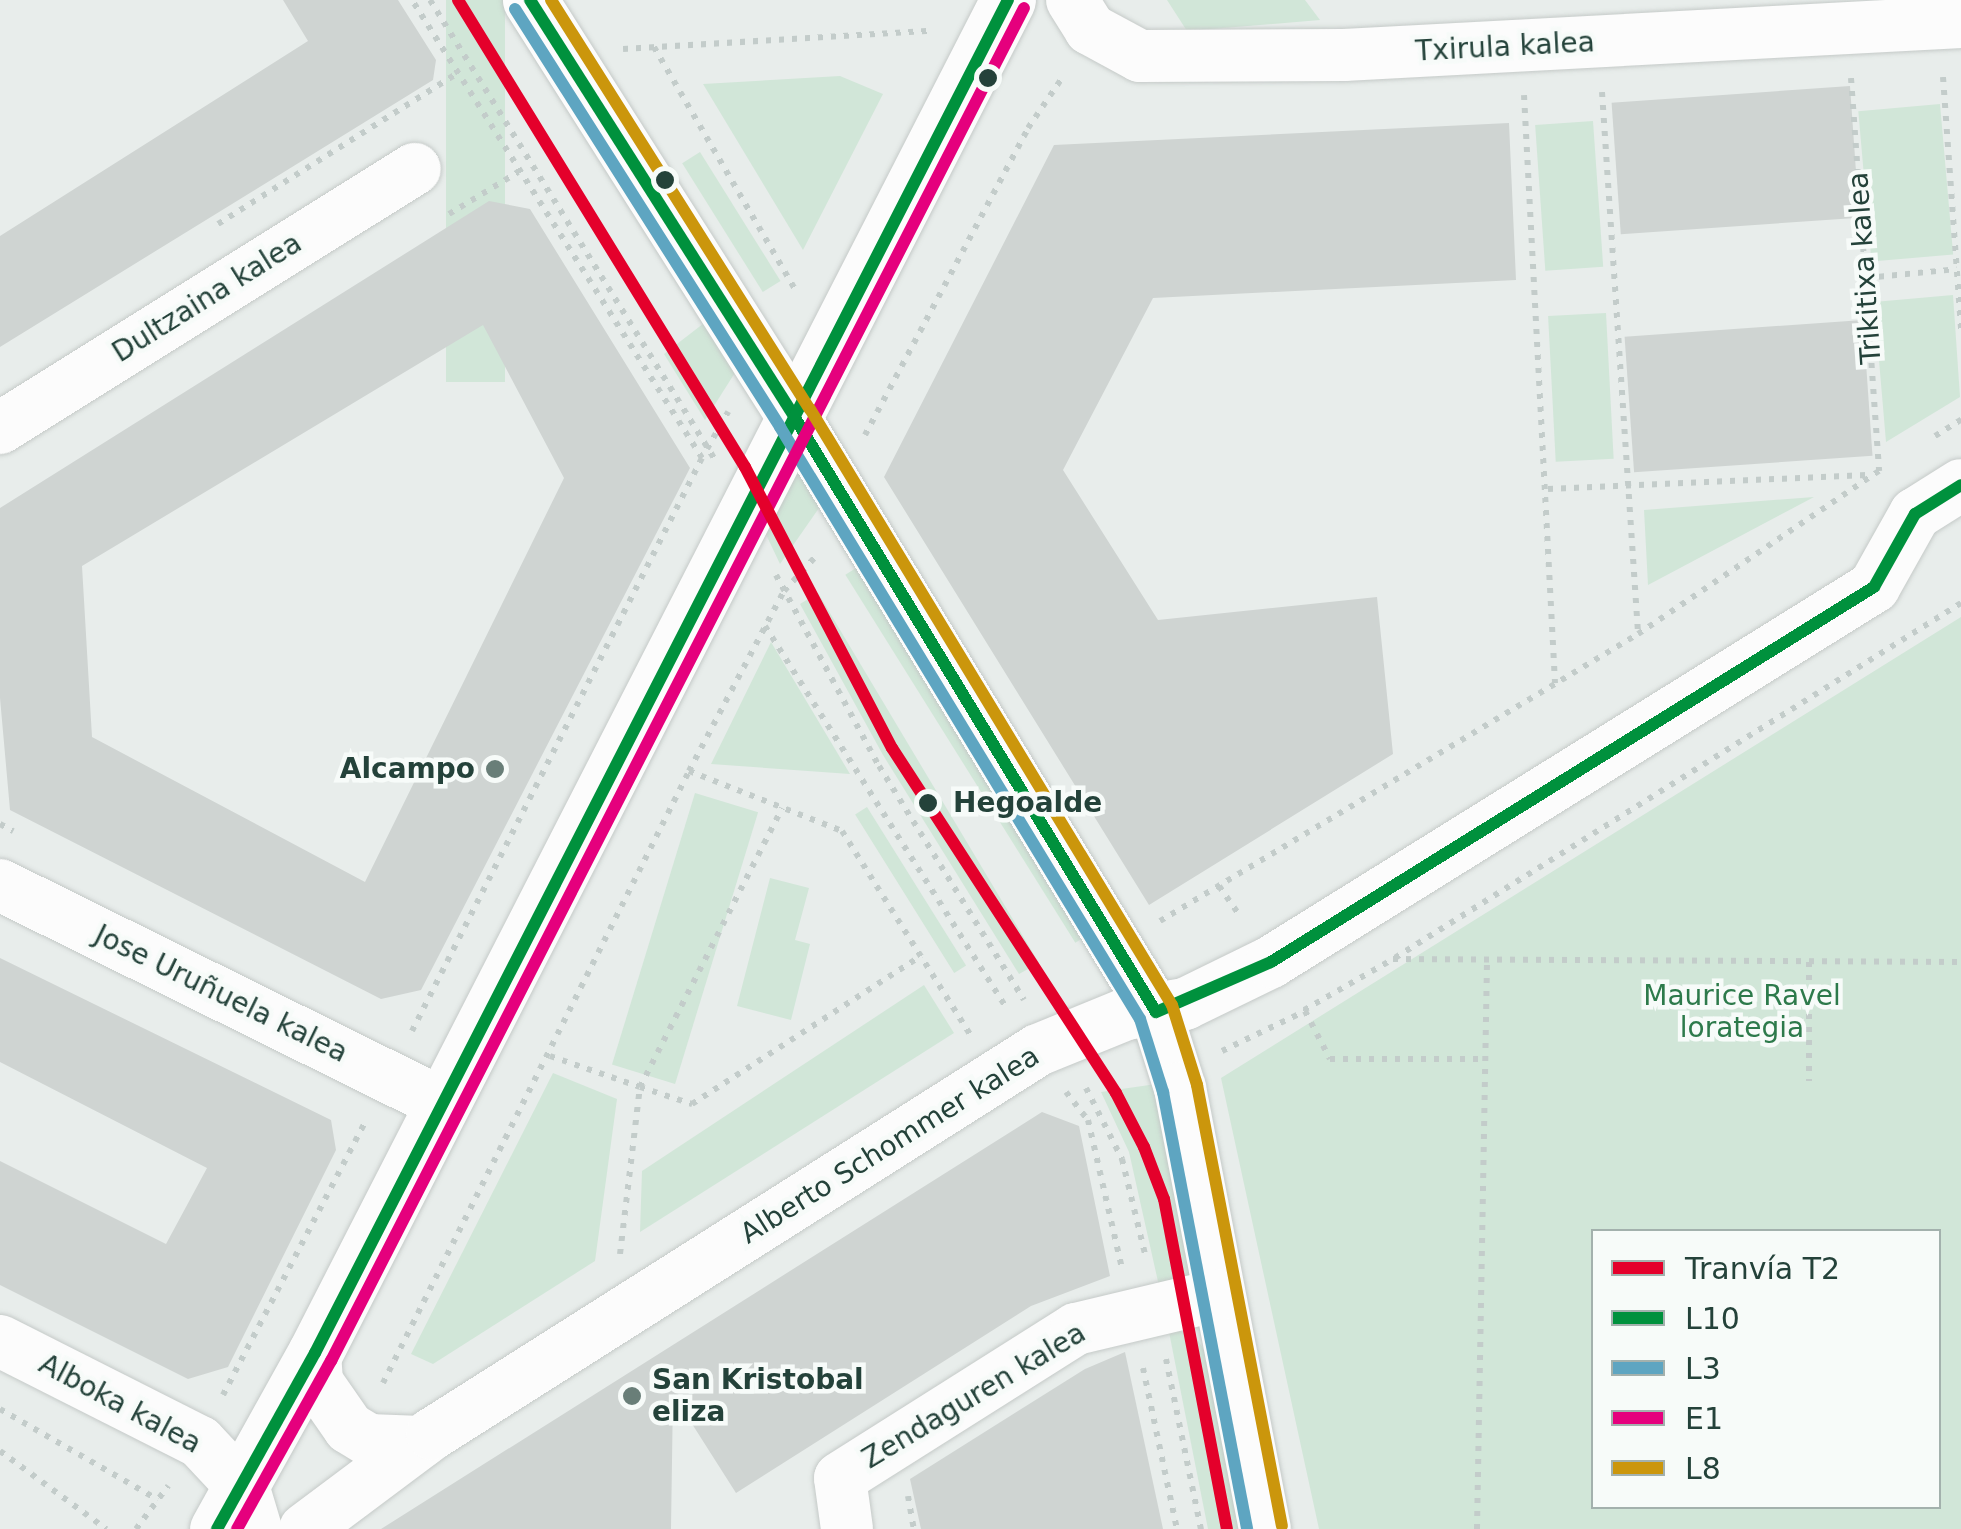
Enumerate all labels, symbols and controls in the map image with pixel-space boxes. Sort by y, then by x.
street label: Txirula kalea [1414,26,1596,68]
unlabelled marker [978,68,998,88]
unlabelled marker [655,170,675,190]
street label: Trikitixa kalea [1842,171,1888,365]
street label: Dultzaina kalea [106,226,308,370]
place label: Alcampo [340,752,475,786]
marker: Alcampo [484,758,506,780]
place label: Hegoalde [953,786,1102,820]
marker: Hegoalde [912,787,944,819]
street label: Jose Uruñuela kalea [89,918,353,1070]
park label: Maurice Ravel lorategia [1643,979,1841,1045]
street label: Alberto Schommer kalea [734,1039,1046,1251]
legend [1591,1229,1941,1509]
text: Tranvía T2 [1685,1251,1840,1286]
text: L10 [1685,1301,1740,1336]
street label: Zendaguren kalea [856,1316,1092,1476]
street label: Alboka kalea [33,1347,207,1461]
text: L3 [1685,1351,1721,1386]
place label: San Kristobal eliza [652,1363,864,1429]
marker: San Kristobal eliza [621,1385,643,1407]
text: E1 [1685,1401,1723,1436]
text: L8 [1685,1451,1721,1486]

